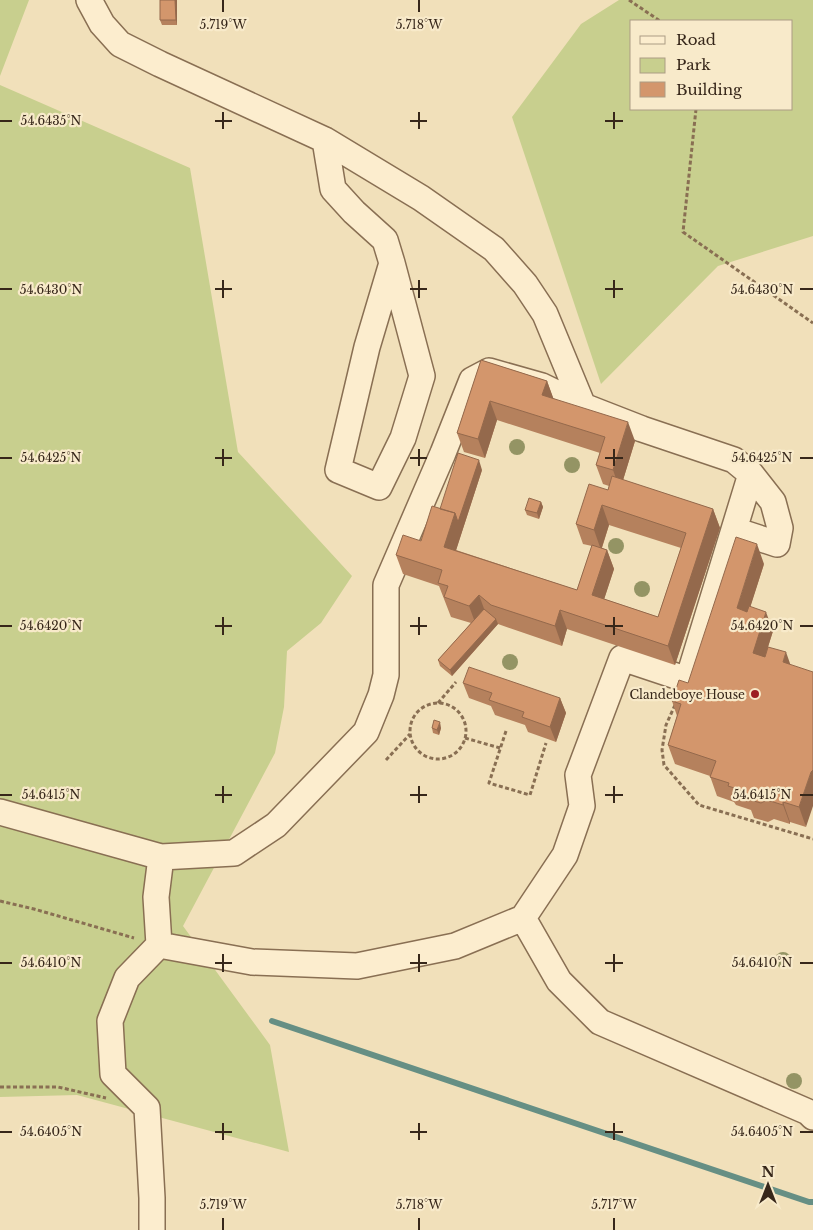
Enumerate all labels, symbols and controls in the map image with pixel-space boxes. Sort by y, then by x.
text: 5.719°W [199,17,247,32]
text: 5.718°W [396,17,443,32]
legend [630,20,793,110]
text: Road [676,30,716,49]
text: Park [676,55,712,74]
text: Building [676,80,743,99]
text: 54.6435°N [21,113,82,128]
text: 54.6430°N [20,282,82,297]
text: 54.6430°N [731,282,793,297]
text: 54.6425°N [21,450,82,465]
text: 54.6425°N [732,450,793,465]
text: 54.6420°N [20,618,82,633]
text: 54.6420°N [731,618,793,633]
place label: Clandeboye House [629,687,745,702]
marker: Clandeboye House [749,688,761,700]
text: 54.6415°N [22,787,81,802]
text: 54.6415°N [733,787,792,802]
text: 54.6410°N [21,955,81,970]
text: 54.6410°N [732,955,792,970]
text: 54.6405°N [20,1124,82,1139]
text: 54.6405°N [731,1124,793,1139]
north arrow [743,1160,793,1210]
text: N [761,1163,775,1181]
text: 5.719°W [199,1197,247,1212]
text: 5.718°W [396,1197,443,1212]
text: 5.717°W [591,1197,638,1212]

